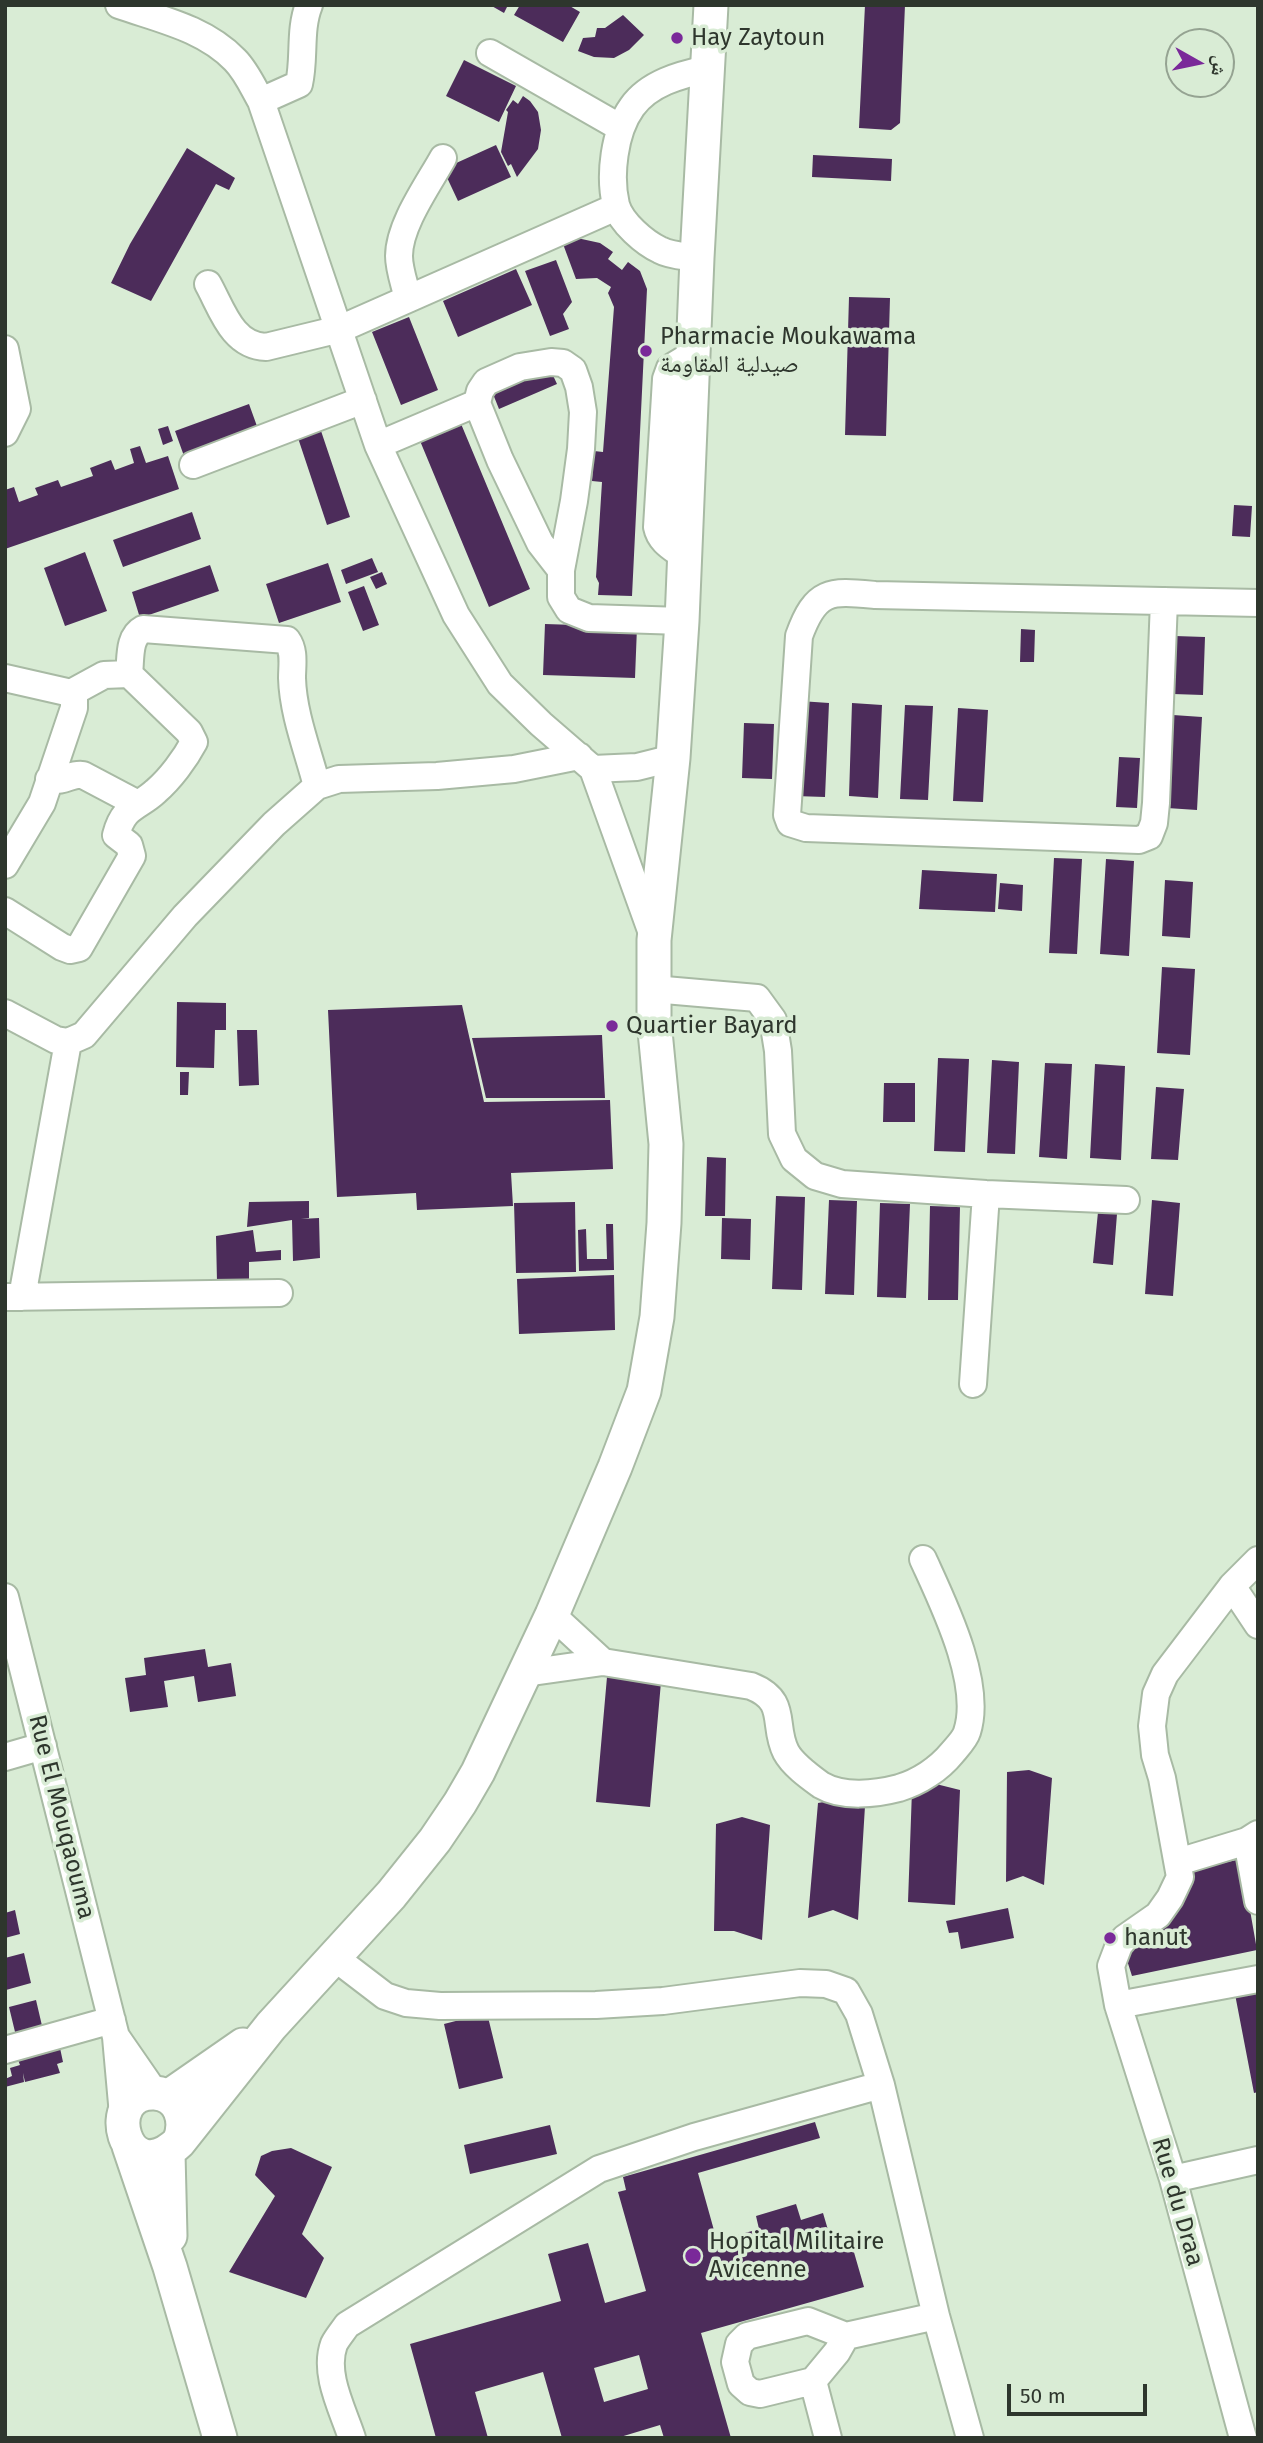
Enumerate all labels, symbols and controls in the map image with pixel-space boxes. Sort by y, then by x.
place label: Hay Zaytoun [691,24,825,52]
north arrow [1165,28,1235,98]
marker: Hay Zaytoun [669,30,685,46]
text: ش [1206,54,1232,78]
place label: Pharmacie Moukawama صيدلية المقاومة [660,323,916,379]
marker: Pharmacie Moukawama صيدلية المقاومة [638,343,654,359]
place label: Quartier Bayard [626,1012,798,1040]
marker: Quartier Bayard [604,1018,620,1034]
street label: Rue El Mouqaouma [22,1712,100,1922]
place label: hanut [1124,1924,1188,1952]
marker: hanut [1102,1930,1118,1946]
street label: Rue du Draa [1145,2134,1209,2270]
place label: Hopital Militaire Avicenne [709,2228,884,2284]
marker: Hopital Militaire Avicenne [683,2246,703,2266]
scale bar [1011,2370,1151,2414]
text: 50 m [1020,2383,1066,2409]

